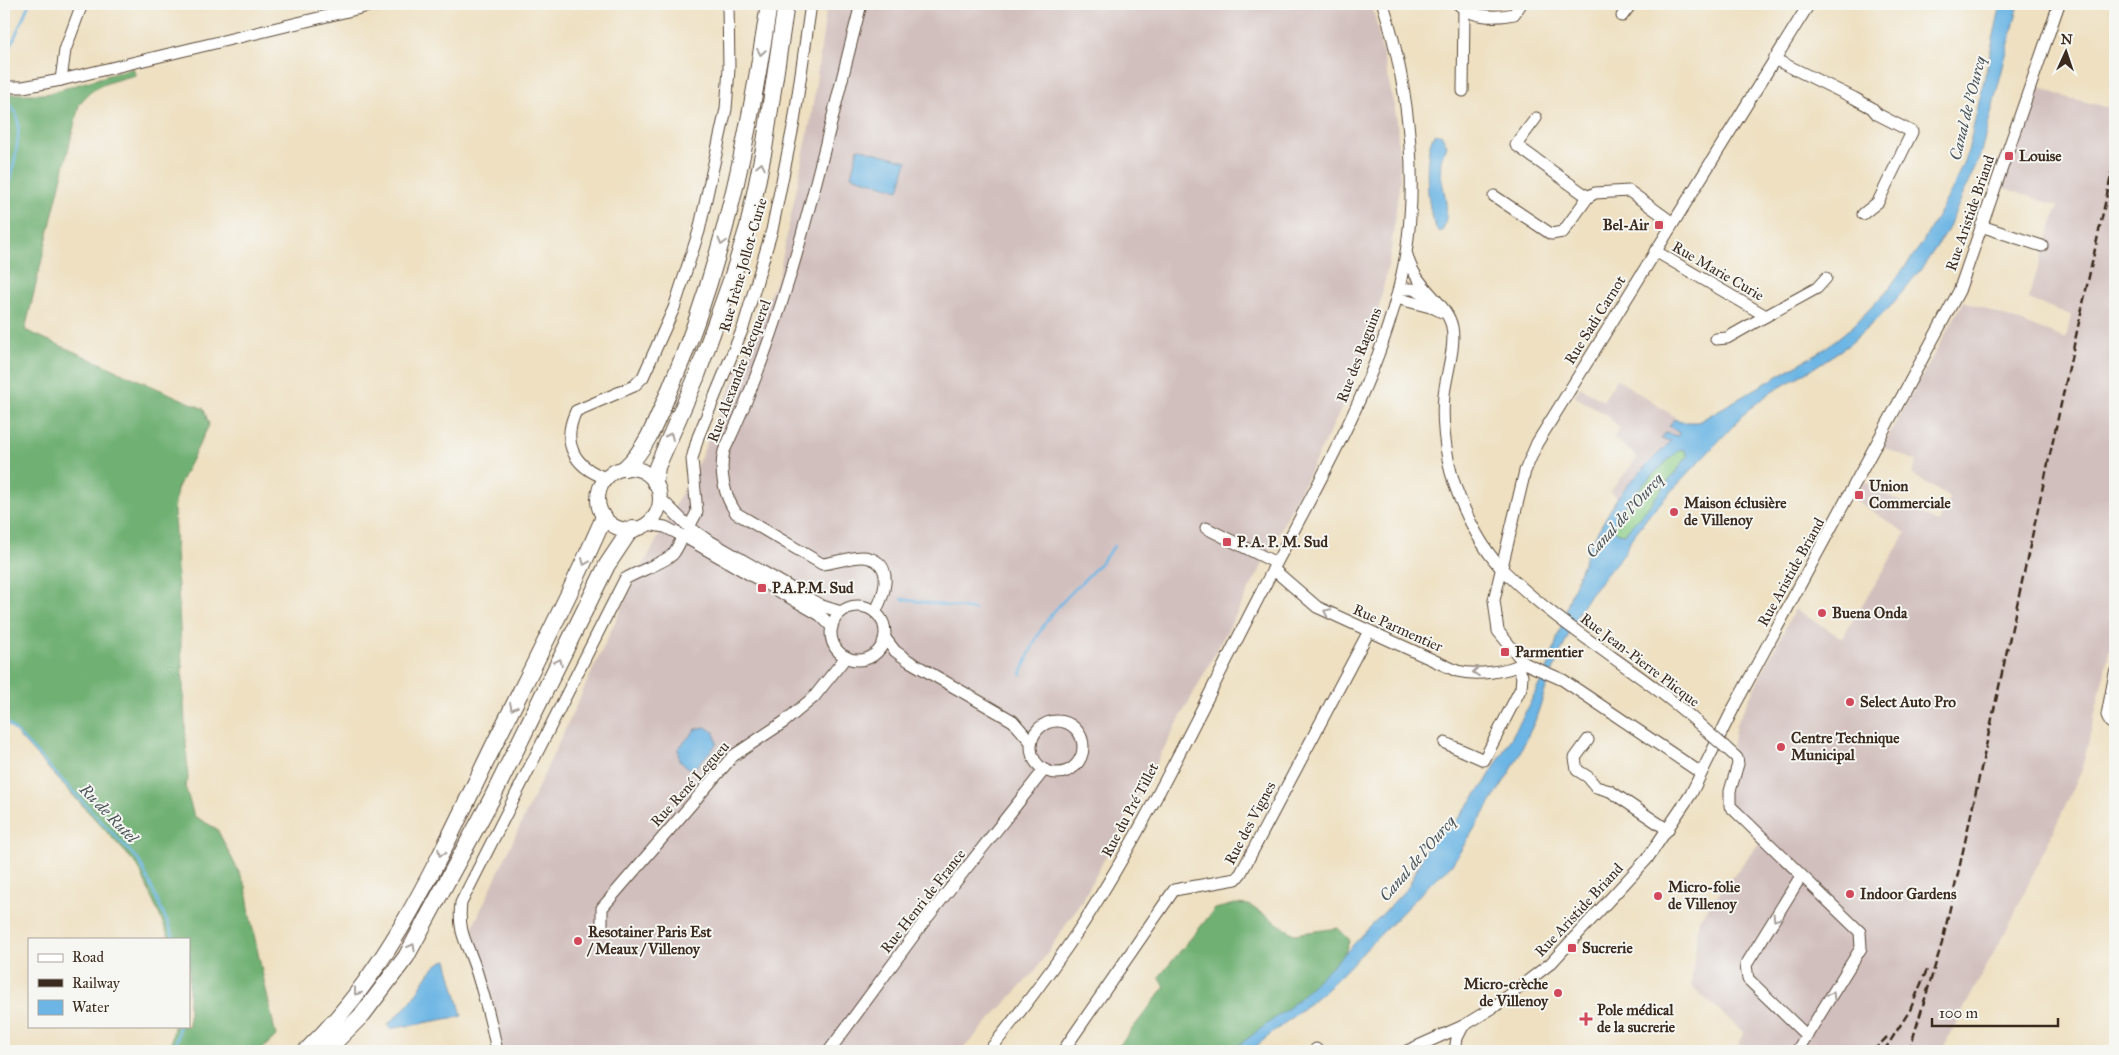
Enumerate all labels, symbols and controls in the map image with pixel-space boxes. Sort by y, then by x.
north arrow [2042,28,2092,78]
text: N [2060,31,2073,48]
one-way arrow [757,48,767,56]
water label: Canal de l'Ourcq [1945,53,1990,162]
place label: Louise [2019,147,2062,165]
marker: Louise [2003,150,2015,162]
street label: Rue Aristide Briand [1942,152,1998,273]
one-way arrow [755,162,766,171]
street label: Rue Irène Jollot-Curie [715,196,772,334]
place label: Bel-Air [1603,216,1649,234]
marker: Bel-Air [1653,219,1665,231]
street label: Rue Marie Curie [1669,237,1767,305]
one-way arrow [717,238,727,246]
street label: Rue Sadi Carnot [1561,272,1630,368]
street label: Rue Alexandre Becquerel [703,296,776,445]
street label: Rue des Raguins [1333,305,1385,405]
one-way arrow [664,432,675,441]
water label: Canal de l'Ourcq [1582,469,1668,561]
place label: Union Commerciale [1869,477,1952,512]
marker: Union Commerciale [1853,489,1865,501]
place label: Maison éclusière de Villenoy [1684,494,1787,530]
marker: Maison éclusière de Villenoy [1668,506,1680,518]
street label: Rue Aristide Briand [1754,514,1828,629]
place label: P. A. P. M. Sud [1237,533,1328,551]
marker: P. A. P. M. Sud [1221,536,1233,548]
one-way arrow [580,557,590,565]
place label: P.A.P.M. Sud [772,579,854,597]
marker: P.A.P.M. Sud [756,582,768,594]
street label: Rue Parmentier [1350,600,1446,656]
place label: Buena Onda [1832,604,1908,622]
marker: Buena Onda [1816,607,1828,619]
one-way arrow [1323,608,1332,618]
street label: Rue Jean-Pierre Plicque [1576,609,1703,711]
place label: Parmentier [1515,643,1584,661]
marker: Parmentier [1499,646,1511,658]
one-way arrow [553,658,563,667]
one-way arrow [1472,666,1480,677]
place label: Select Auto Pro [1860,693,1956,711]
marker: Select Auto Pro [1844,696,1856,708]
one-way arrow [509,702,519,711]
place label: Centre Technique Municipal [1791,729,1900,765]
street label: Rue René Legueu [647,738,733,830]
marker: Centre Technique Municipal [1775,741,1787,753]
street label: Rue du Pré Tillet [1098,759,1163,860]
street label: Rue des Vignes [1221,778,1279,868]
water label: Ru de Rutel [75,779,143,848]
water label: Canal de l'Ourcq [1375,811,1460,905]
street label: Rue Henri de France [877,845,969,957]
one-way arrow [437,848,447,857]
street label: Rue Aristide Briand [1531,859,1627,960]
place label: Micro-folie de Villenoy [1668,878,1741,914]
place label: Indoor Gardens [1860,885,1957,903]
marker: Indoor Gardens [1844,888,1856,900]
marker: Micro-folie de Villenoy [1652,890,1664,902]
one-way arrow [1772,912,1782,921]
place label: Resotainer Paris Est / Meaux / Villenoy [586,923,712,959]
marker: Resotainer Paris Est / Meaux / Villenoy [572,935,584,947]
legend [28,938,190,1028]
place label: Sucrerie [1582,939,1633,957]
marker: Sucrerie [1566,942,1578,954]
one-way arrow [406,943,416,952]
text: Road [72,948,104,966]
text: Railway [72,974,121,992]
place label: Micro-crèche de Villenoy [1464,975,1549,1011]
one-way arrow [354,986,362,995]
marker: Micro-crèche de Villenoy [1552,987,1564,999]
one-way arrow [1826,991,1836,1000]
scale bar [1932,995,2058,1027]
text: Water [72,998,109,1016]
place label: Pole médical de la sucrerie [1597,1001,1676,1036]
text: 100 m [1939,1004,1979,1022]
marker: Pole médical de la sucrerie [1579,1012,1593,1026]

